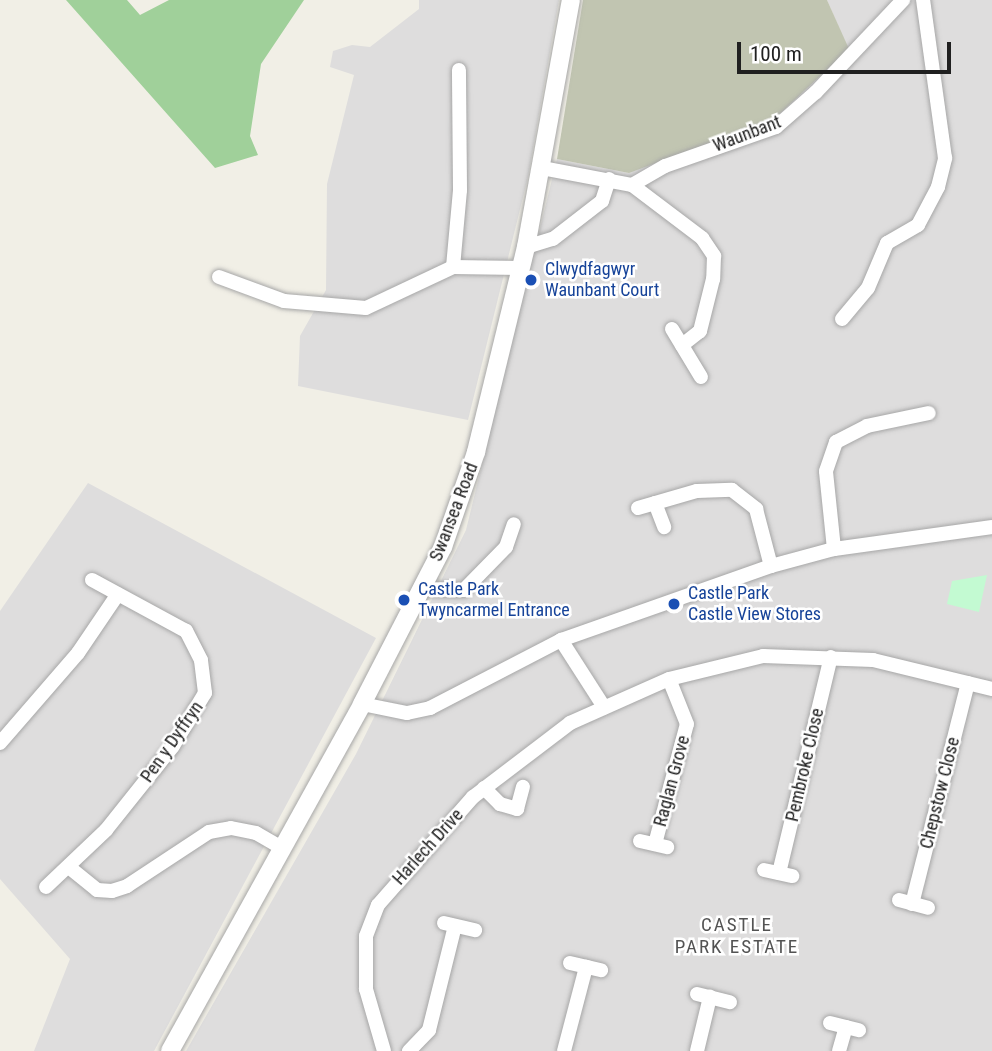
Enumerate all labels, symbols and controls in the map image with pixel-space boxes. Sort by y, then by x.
scale bar [740,28,954,72]
text: 100 m [750,42,802,66]
street label: Waunbant [710,111,784,157]
place label: Clwydfagwyr Waunbant Court [545,259,659,302]
marker: Clwydfagwyr Waunbant Court [523,272,539,288]
street label: Swansea Road [425,460,483,564]
place label: Castle Park Twyncarmel Entrance [418,579,570,622]
place label: Castle Park Castle View Stores [688,583,821,626]
marker: Castle Park Twyncarmel Entrance [396,592,412,608]
marker: Castle Park Castle View Stores [666,596,682,612]
street label: Pen y Dyffryn [136,697,208,787]
street label: Pembroke Close [781,706,829,824]
street label: Raglan Grove [649,733,695,829]
street label: Chepstow Close [916,735,964,851]
street label: Harlech Drive [388,805,468,889]
district label: CASTLE PARK ESTATE [676,914,798,958]

